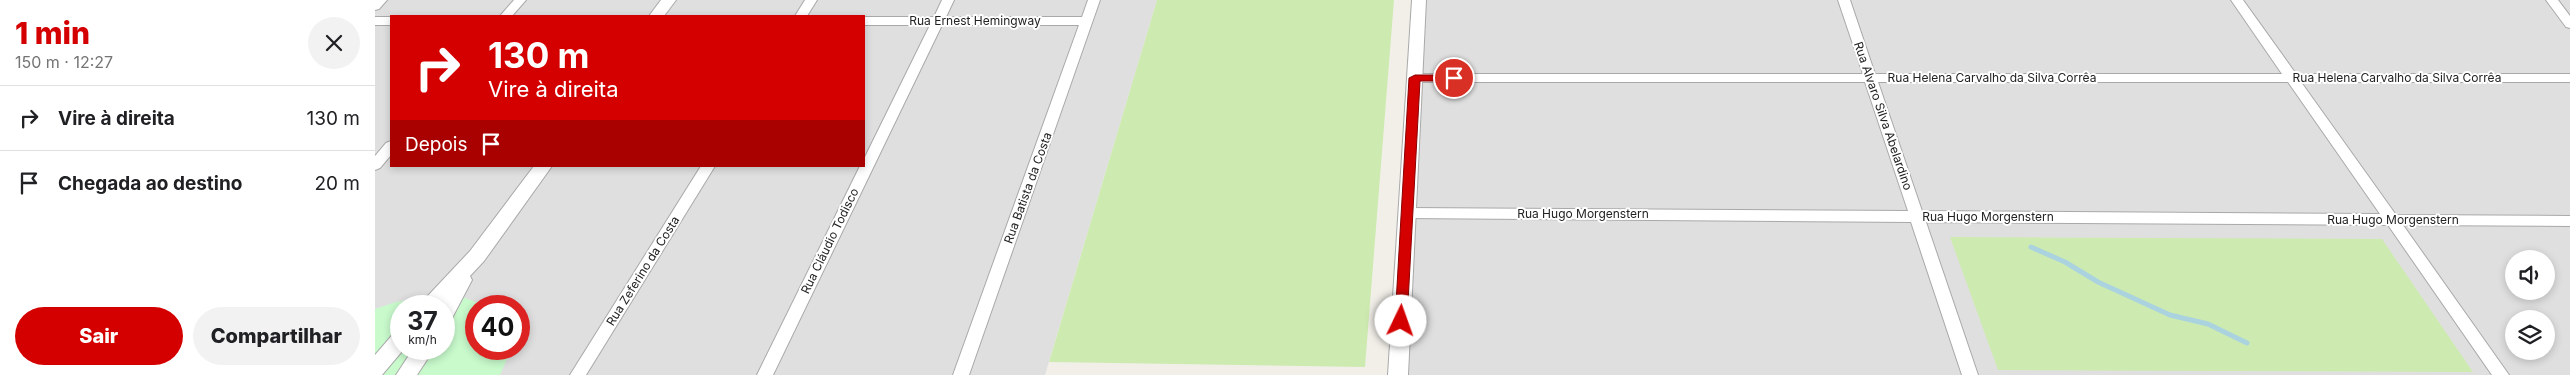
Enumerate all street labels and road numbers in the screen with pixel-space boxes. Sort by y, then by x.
street label: Rua Ernest Hemingway [909,13,1041,28]
street label: Rua Alvaro Silva Abelardino [1851,40,1916,192]
street label: Rua Helena Carvalho da Silva Corrêa [1888,70,2096,85]
street label: Rua Helena Carvalho da Silva Corrêa [2293,70,2501,85]
street label: Rua Batista da Costa [1000,130,1055,245]
street label: Rua Cláudio Todisco [797,185,862,296]
street label: Rua Hugo Morgenstern [1517,206,1649,221]
street label: Rua Hugo Morgenstern [1922,209,2054,224]
street label: Rua Hugo Morgenstern [2327,212,2459,227]
street label: Rua Zeferino da Costa [603,213,682,328]

